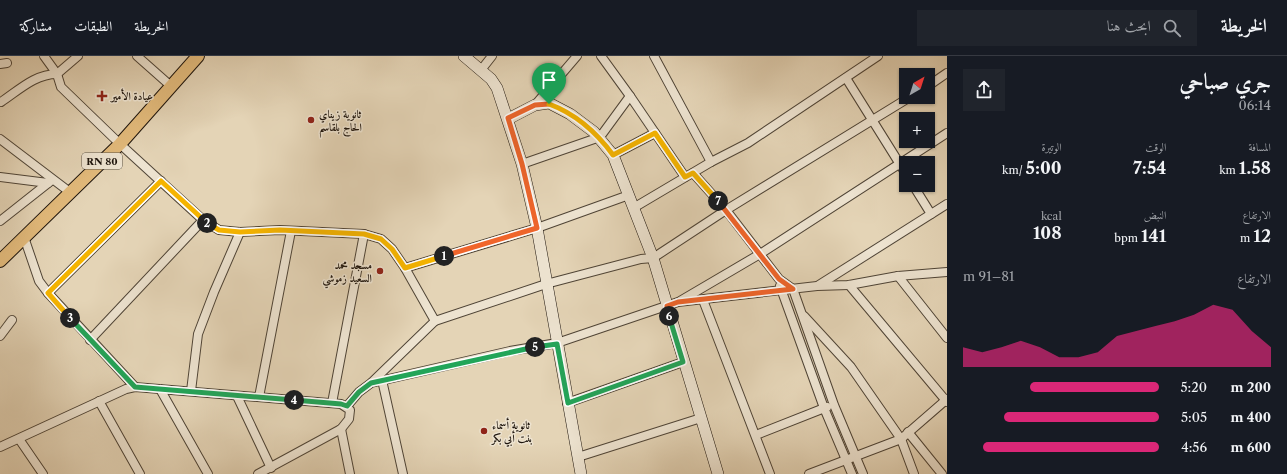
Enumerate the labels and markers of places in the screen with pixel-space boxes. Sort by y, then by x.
pin [532,63,566,104]
place label: عيادة الأمير [109,88,153,103]
marker: عيادة الأمير [96,90,108,102]
place label: ثانوية زيناي الحاج بلقاسم [319,107,362,138]
marker: ثانوية زيناي الحاج بلقاسم [306,115,316,125]
pin: 7 [708,191,728,211]
pin: 2 [197,213,217,233]
pin: 1 [434,246,454,266]
place label: مسجد محمد السعيد زموشي [323,258,372,289]
marker: مسجد محمد السعيد زموشي [375,266,385,276]
pin: 6 [659,306,679,326]
pin: 3 [60,308,80,328]
pin: 5 [525,337,545,357]
pin: 4 [284,390,304,410]
place label: ثانوية أسماء بنت أبي بكر [490,417,533,447]
marker: ثانوية أسماء بنت أبي بكر [479,426,489,436]

